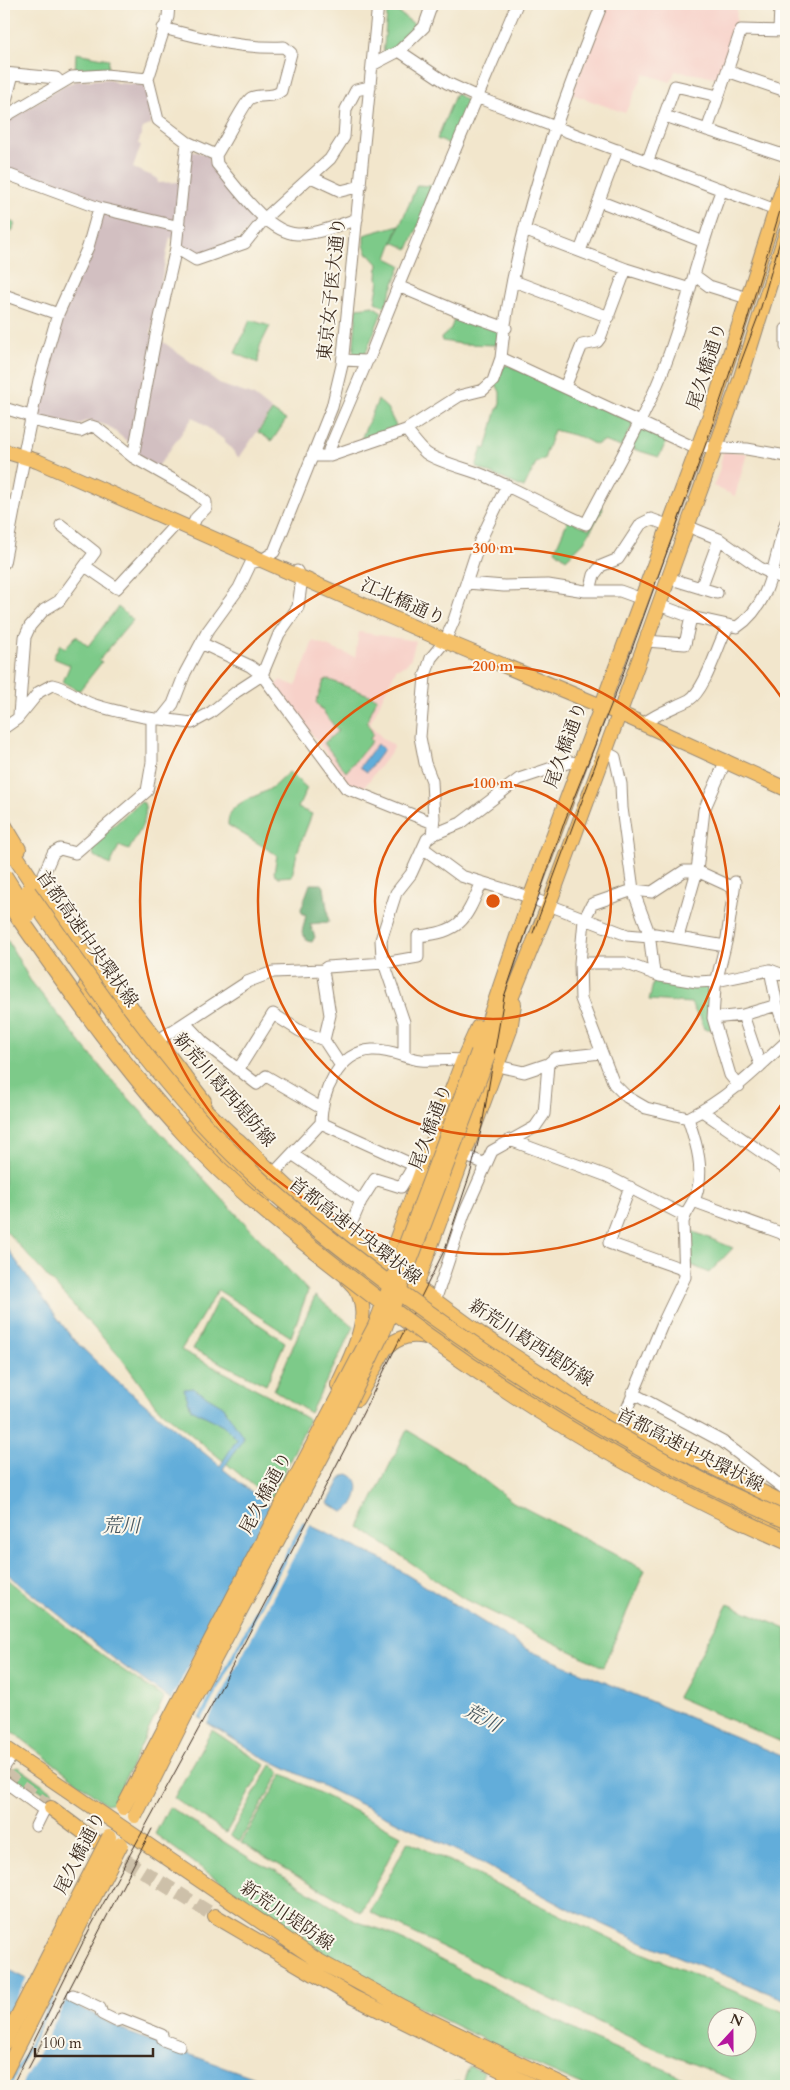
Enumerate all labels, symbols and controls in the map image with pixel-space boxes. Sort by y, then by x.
street label: 東京女子医大通り [312,216,352,362]
street label: 尾久橋通り [681,319,733,413]
text: 300 m [473,538,514,558]
street label: 江北橋通り [357,572,449,632]
text: 200 m [473,656,514,676]
street label: 尾久橋通り [539,698,593,792]
text: 100 m [473,773,514,793]
street label: 首都高速中央環状線 [30,865,144,1013]
centre of rings [484,892,502,910]
street label: 新荒川葛西堤防線 [167,1027,281,1153]
street label: 尾久橋通り [404,1080,458,1174]
street label: 首都高速中央環状線 [283,1171,427,1291]
street label: 新荒川葛西堤防線 [464,1293,598,1393]
street label: 首都高速中央環状線 [612,1402,768,1498]
street label: 尾久橋通り [234,1447,298,1539]
water label: 荒川 [102,1513,142,1539]
water label: 荒川 [459,1698,507,1739]
street label: 尾久橋通り [48,1807,112,1899]
street label: 新荒川堤防線 [235,1875,339,1957]
north arrow [708,2008,758,2058]
text: N [727,2009,746,2031]
scale bar [35,2025,152,2057]
text: 100 m [42,2033,82,2053]

